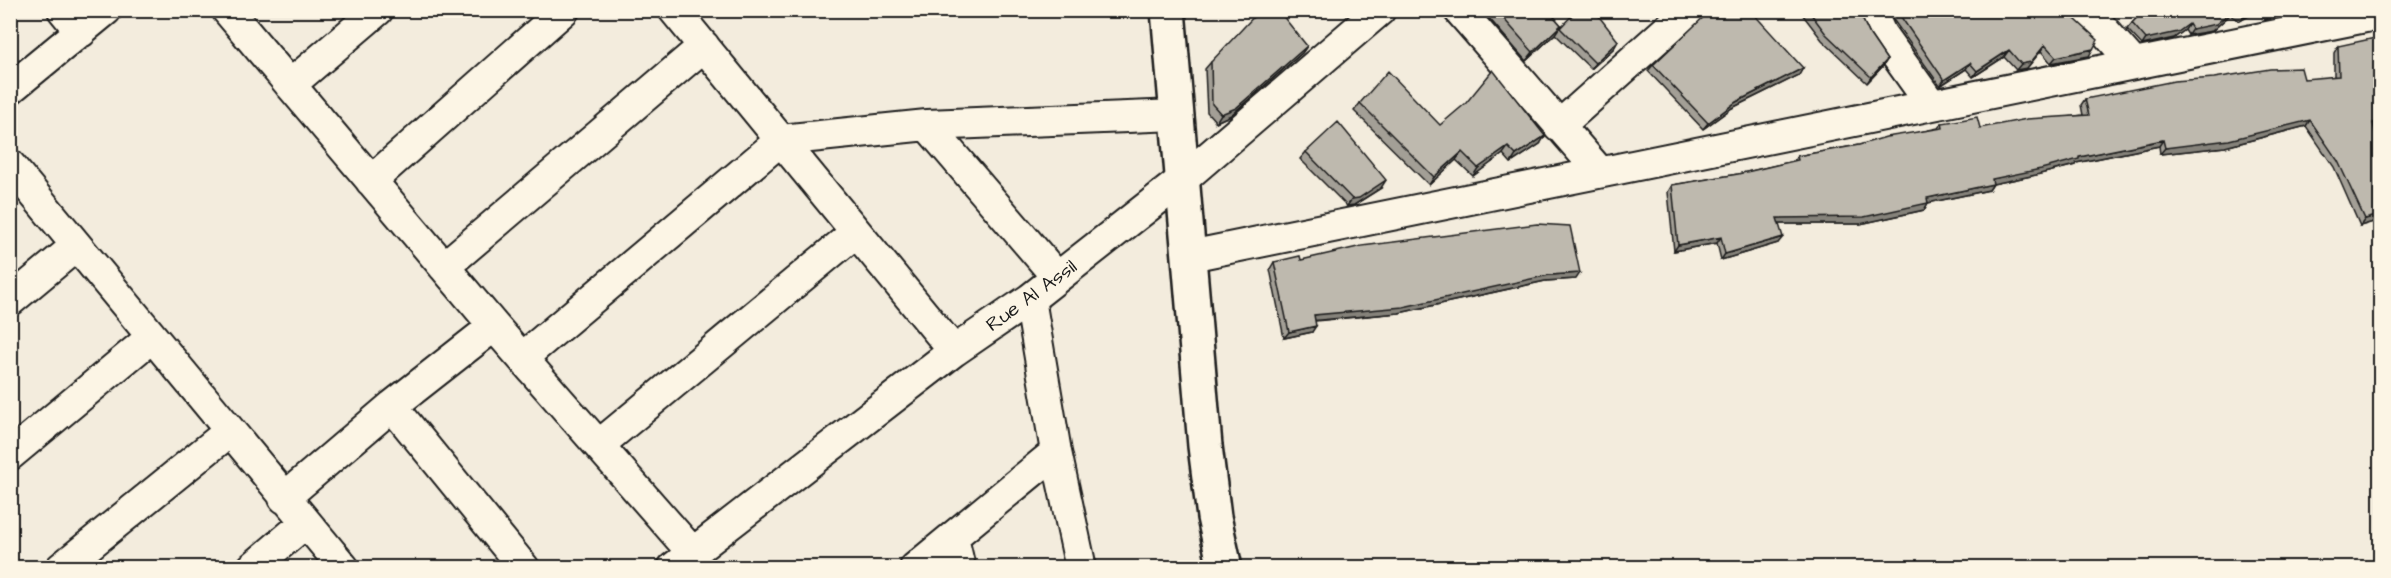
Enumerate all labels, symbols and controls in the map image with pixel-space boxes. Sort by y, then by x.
street label: Rue Al Assil [980,253,1083,338]

